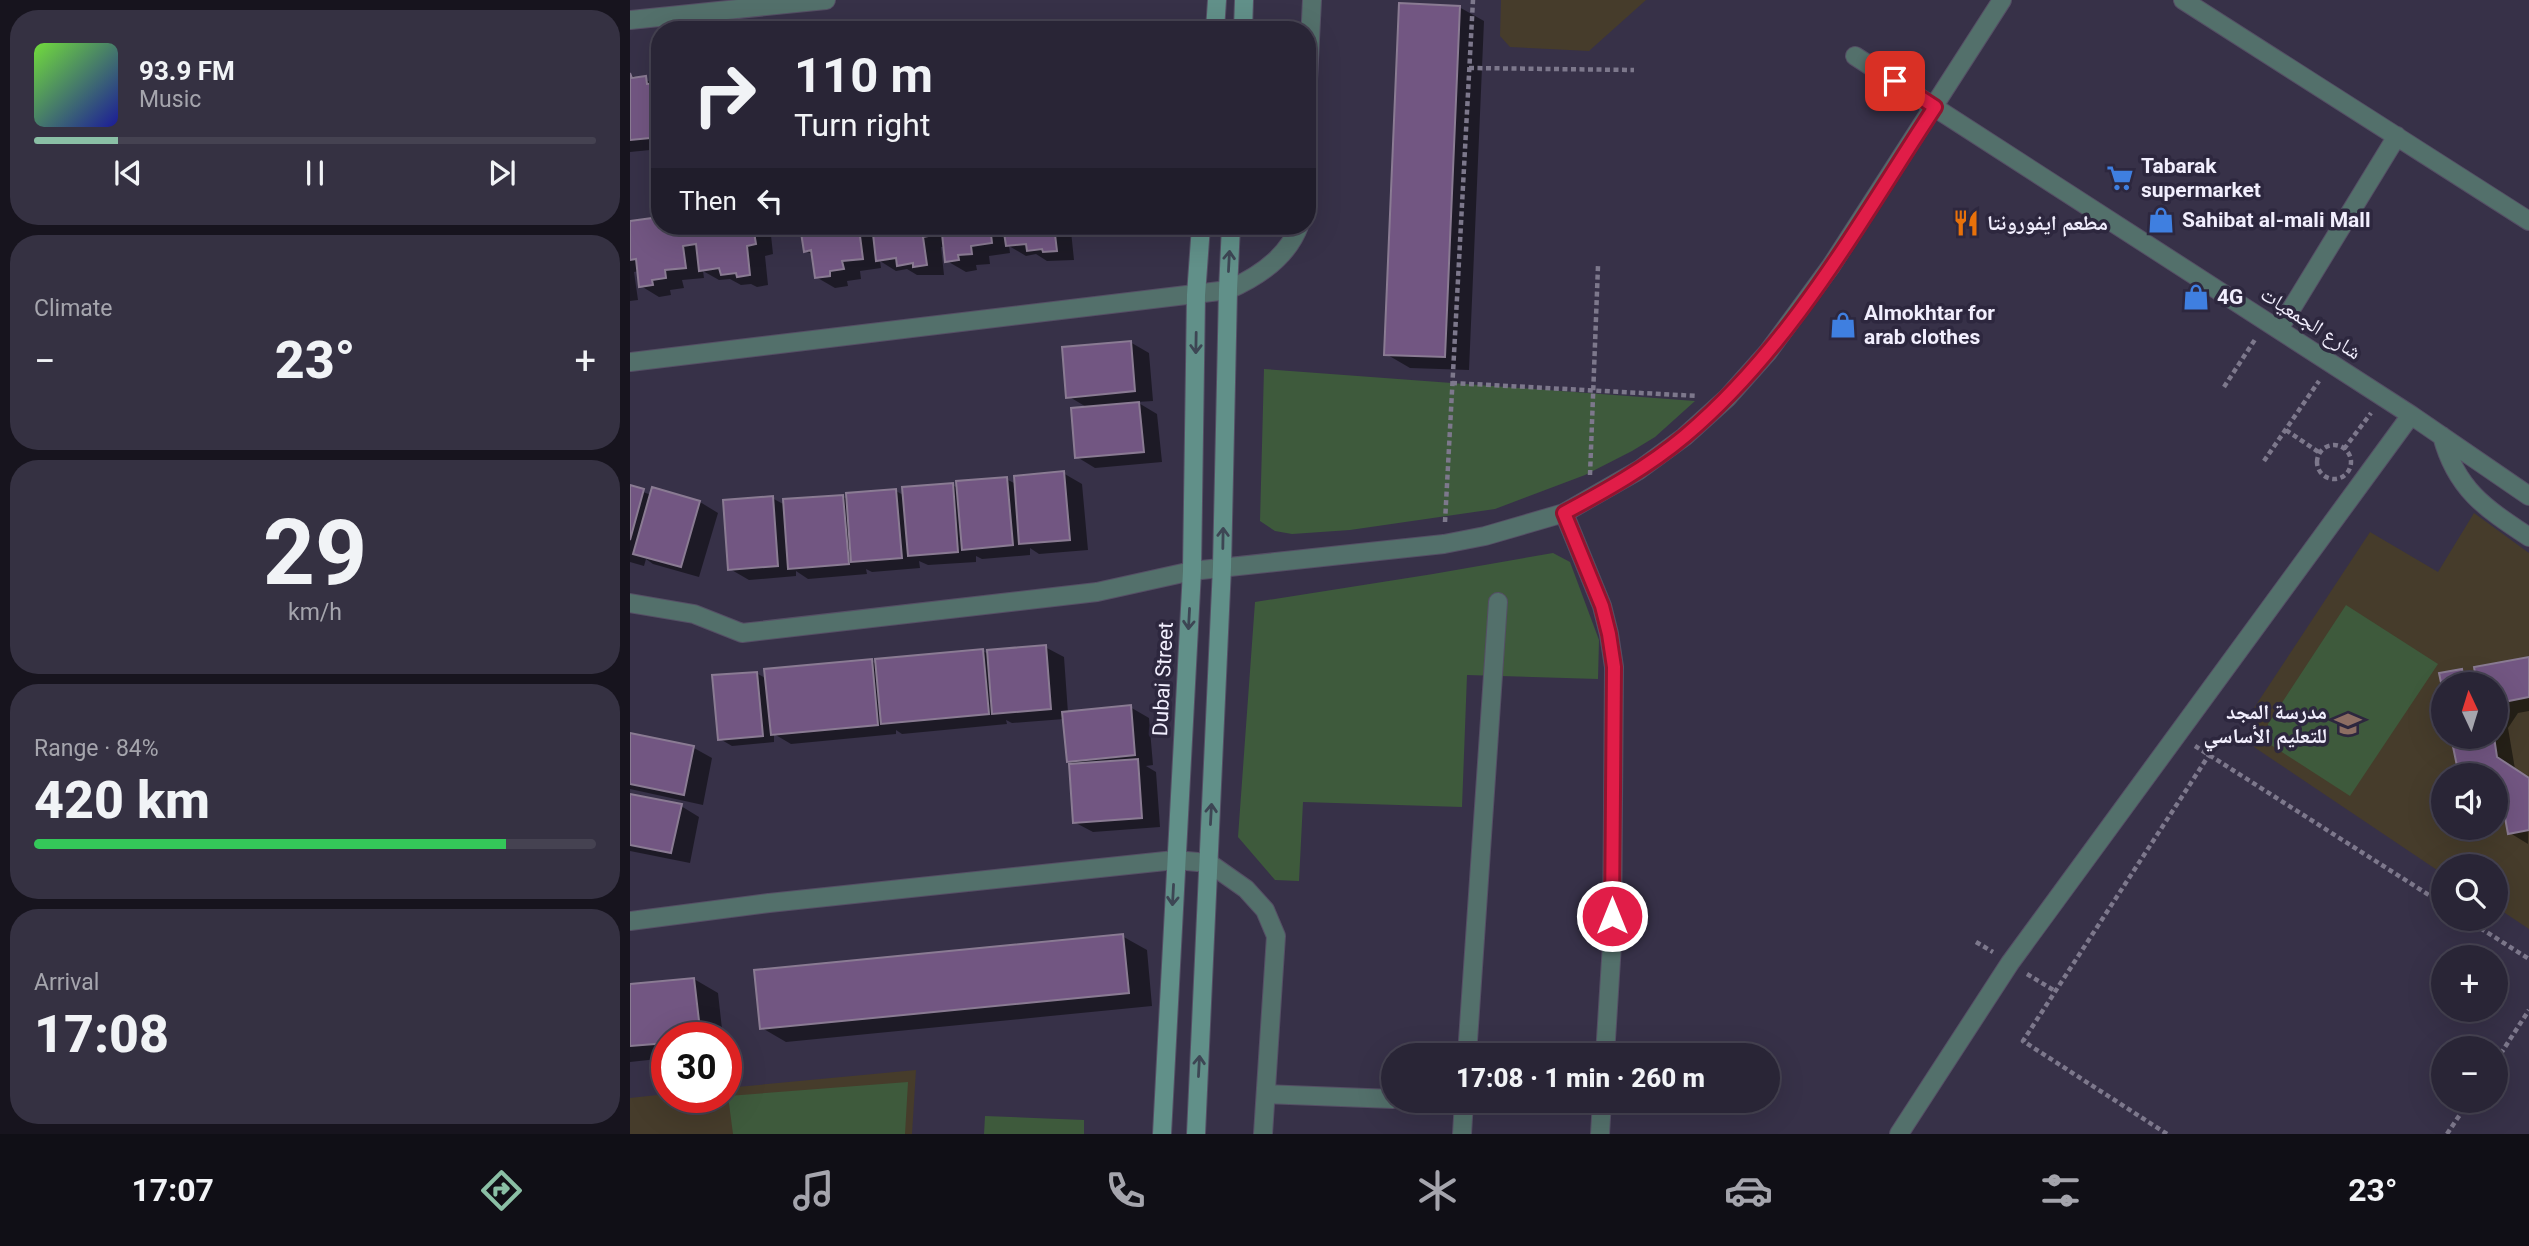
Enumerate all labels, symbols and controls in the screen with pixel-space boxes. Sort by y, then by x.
text: 110 m [794,47,933,104]
icon: right [679,49,770,140]
pin [1865,51,1925,111]
text: 93.9 FM [139,56,235,86]
icon: arrive [1876,62,1914,100]
text: Music [139,86,201,113]
text: Turn right [794,106,930,144]
icon: previous [109,154,147,192]
icon: pause [296,154,334,192]
icon: next [483,154,521,192]
place label: Tabarak supermarket [2141,154,2261,202]
supermarket icon: Tabarak supermarket [2105,163,2135,193]
icon: left [751,182,789,220]
text: Then [679,186,737,216]
shop icon: Sahibat al-mali Mall [2146,205,2176,235]
restaurant icon: مطعم ايفورونتا [1951,208,1981,238]
place label: Sahibat al-mali Mall [2182,208,2370,232]
place label: مطعم ايفورونتا [1987,211,2108,237]
one-way arrow [1223,250,1236,273]
shop icon: 4G [2181,282,2211,312]
street label: شارع الجمعيات [2256,282,2366,365]
place label: 4G [2217,285,2243,309]
text: Climate [34,295,113,322]
place label: Almokhtar for arab clothes [1864,301,1995,349]
shop icon: Almokhtar for arab clothes [1828,310,1858,340]
text: 23° [275,330,355,391]
one-way arrow [1189,331,1202,354]
text: − [34,339,56,383]
text: + [574,339,596,383]
text: 29 [263,500,367,606]
one-way arrow [1216,527,1230,550]
text: km/h [288,599,342,626]
one-way arrow [1183,607,1196,630]
street label: Dubai Street [1148,621,1178,737]
north arrow [2431,672,2508,749]
map controls [2431,672,2508,1113]
place label: مدرسة المجد للتعليم الأساسي [2203,700,2327,752]
school or university icon: مدرسة المجد للتعليم الأساسي [2333,709,2363,739]
text: Range · 84% [34,735,159,762]
button: sound [2431,763,2508,840]
text: 420 km [34,770,210,831]
one-way arrow [1205,803,1218,826]
button: search [2431,854,2508,931]
position arrow [1575,879,1649,953]
one-way arrow [1167,883,1180,906]
button: + [2431,945,2508,1022]
text: Arrival [34,969,99,996]
text: 17:08 [34,1004,169,1065]
speed limit sign: 30 [651,1022,742,1113]
button: − [2431,1036,2508,1113]
one-way arrow [1193,1055,1206,1078]
text: 17:08 · 1 min · 260 m [1456,1063,1705,1093]
icon: directions [477,1166,526,1215]
icon: music [789,1166,838,1215]
icon: phone [1101,1166,1150,1215]
icon: climate [1413,1166,1462,1215]
icon: car [1724,1166,1773,1215]
icon: filters [2036,1166,2085,1215]
text: 17:07 [131,1171,214,1209]
text: 23° [2348,1171,2397,1209]

